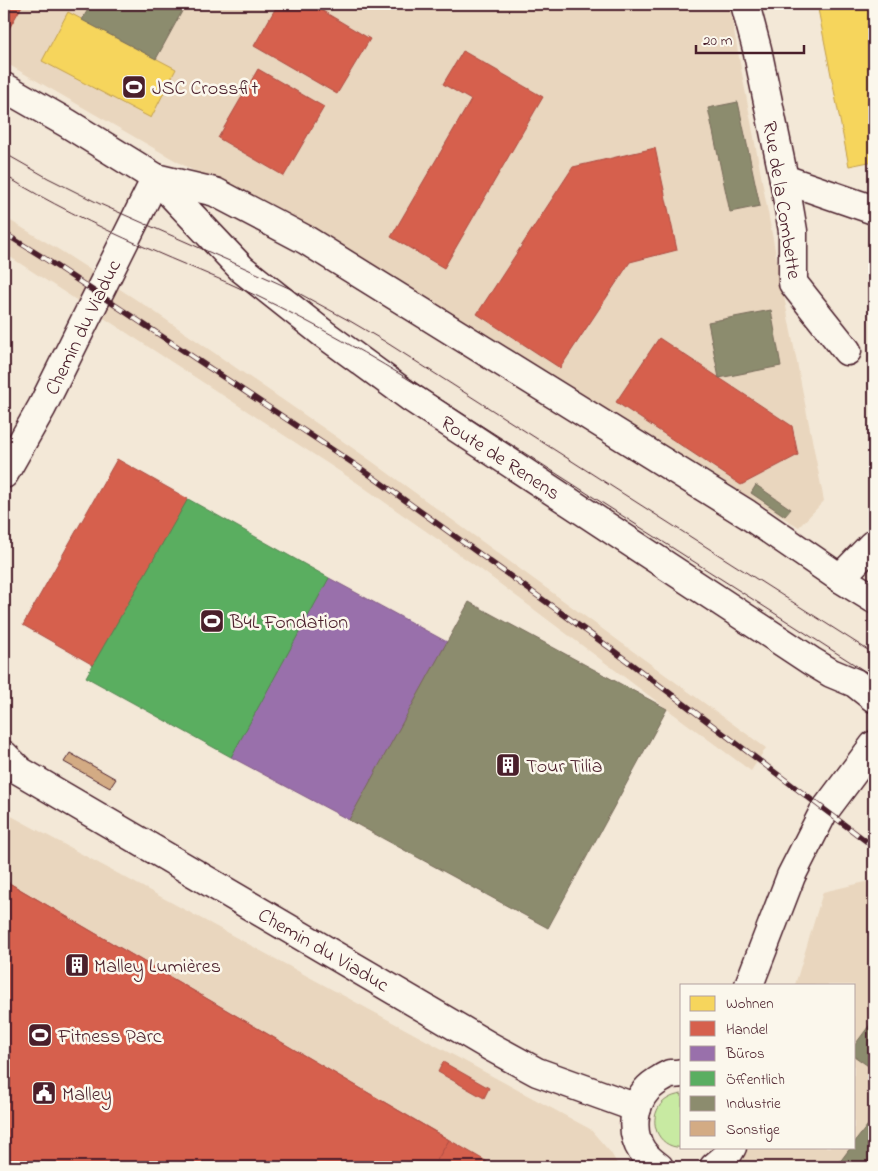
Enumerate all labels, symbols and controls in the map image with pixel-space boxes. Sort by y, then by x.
scale bar [696,22,803,54]
text: 20 m [703,30,733,52]
sports icon: JSC Crossfit [121,74,147,100]
place label: JSC Crossfit [152,75,258,104]
street label: Rue de la Combette [754,119,807,281]
street label: Chemin du Viaduc [39,255,130,401]
street label: Route de Renens [434,409,565,509]
sports icon: B4L Fondation [199,608,225,634]
place label: B4L Fondation [229,609,348,638]
building icon: Tour Tilia [495,752,521,778]
place label: Tour Tilia [526,753,602,782]
street label: Chemin du Viaduc [252,902,394,1001]
building icon: Malley Lumières [64,952,90,978]
place label: Malley Lumières [94,953,221,982]
legend [680,984,856,1148]
text: Wohnen [726,993,774,1015]
text: Handel [726,1019,768,1041]
sports icon: Fitness Parc [27,1022,53,1048]
place label: Fitness Parc [57,1023,162,1052]
text: Büros [725,1043,765,1065]
text: Öffentlich [726,1069,785,1091]
public building icon: Malley [31,1080,57,1106]
place label: Malley [62,1081,112,1110]
text: Industrie [726,1093,781,1115]
text: Sonstige [726,1119,780,1142]

